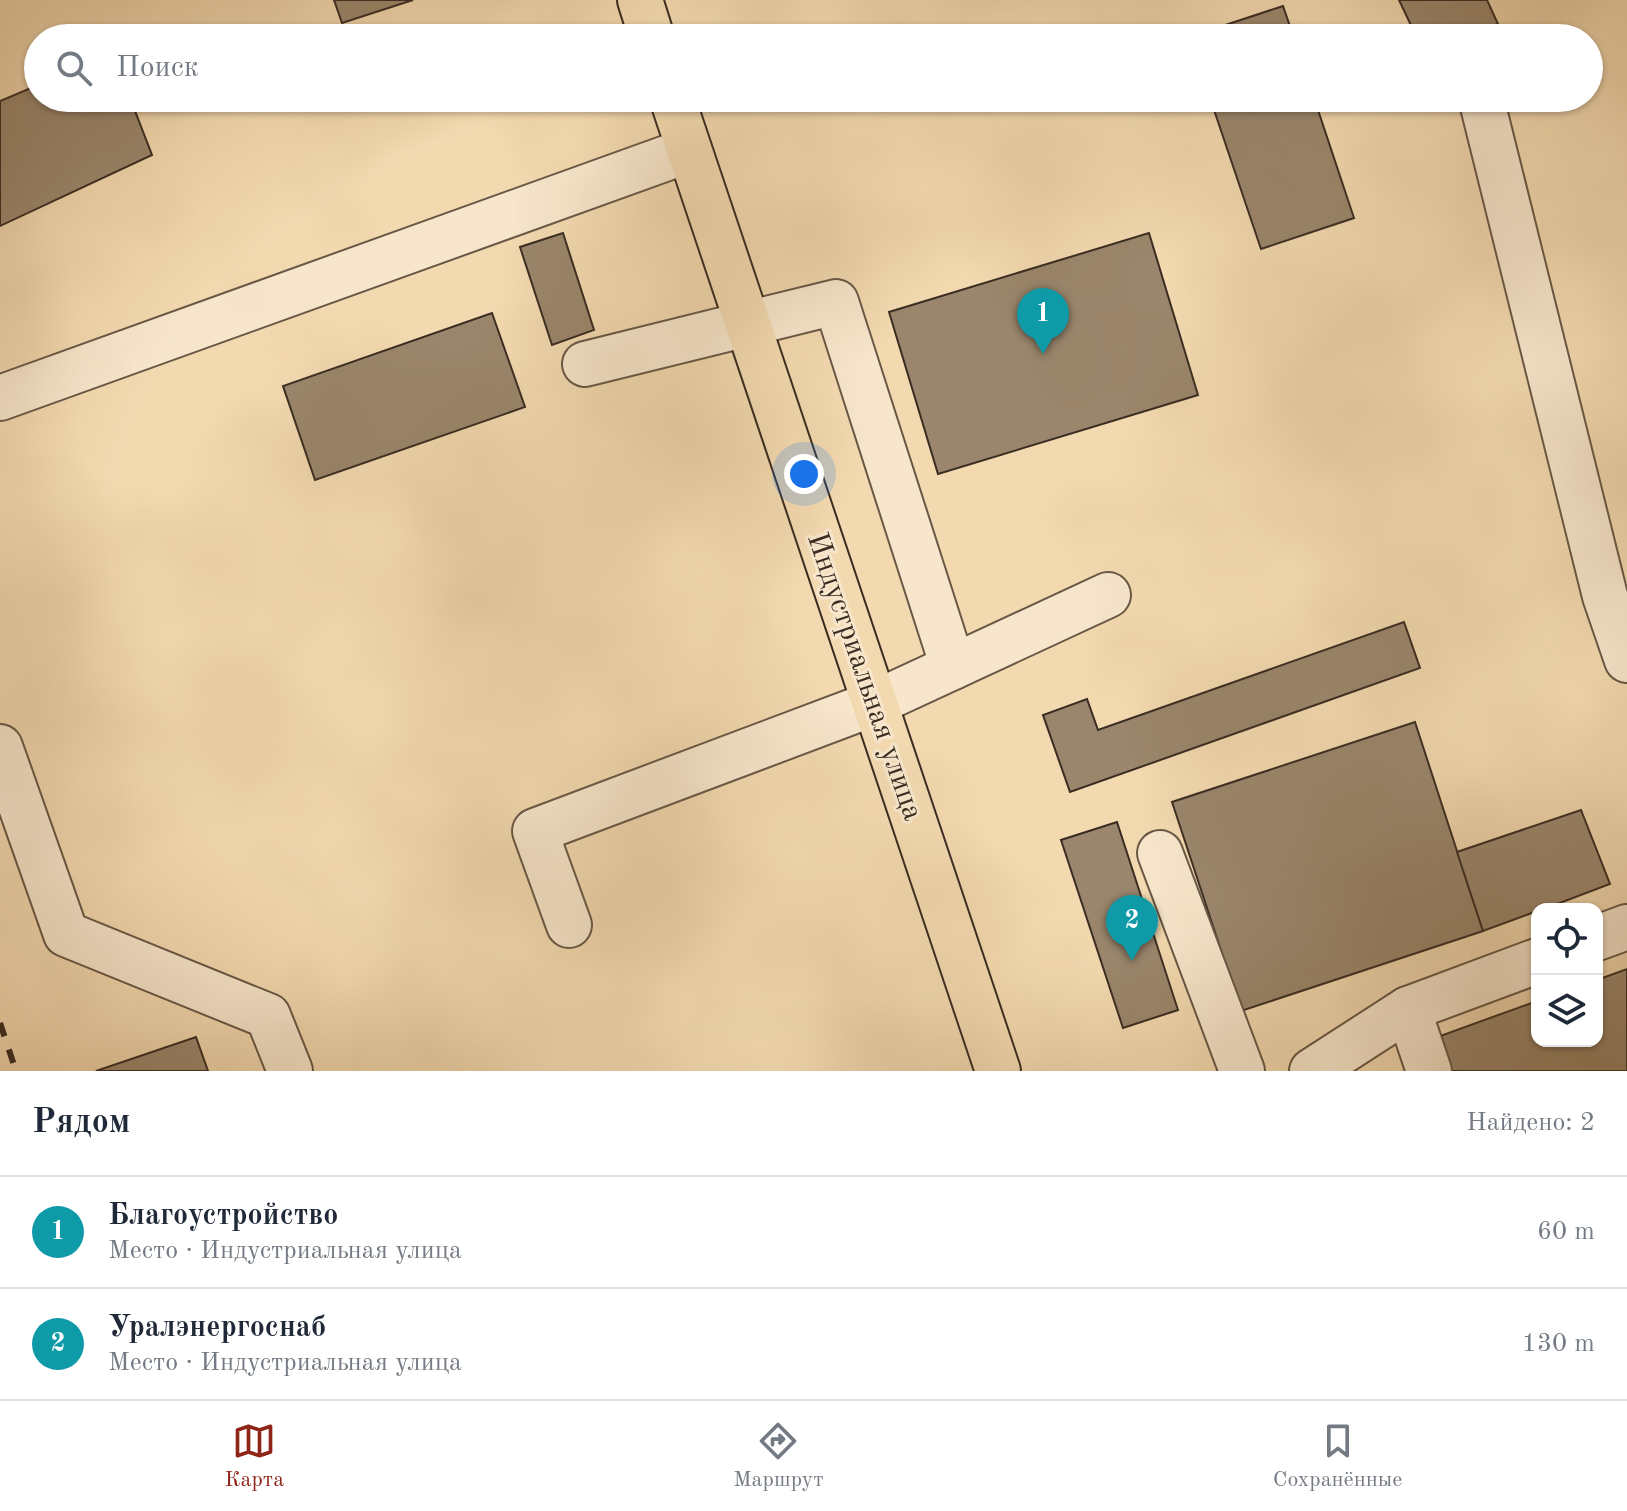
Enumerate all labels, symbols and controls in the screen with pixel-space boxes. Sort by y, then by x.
search box [24,24,1603,112]
icon: search [52,46,96,90]
text: Поиск [116,53,199,83]
pin: 1 [1017,288,1069,354]
your location [784,454,824,494]
street label: Индустриальная улица [801,529,928,824]
pin: 2 [1106,895,1158,961]
map controls [1531,903,1603,1047]
button: locate [1531,903,1603,975]
button: layers [1531,975,1603,1047]
text: Рядом [32,1106,131,1140]
text: Найдено: 2 [1466,1110,1595,1136]
text: Благоустройство [108,1201,338,1231]
text: 1 [50,1219,66,1245]
text: 60 m [1537,1219,1595,1245]
text: Место · Индустриальная улица [108,1238,462,1264]
text: Уралэнергоснаб [108,1313,326,1343]
text: 2 [50,1331,66,1357]
text: 130 m [1522,1331,1595,1357]
text: Место · Индустриальная улица [108,1350,462,1376]
tab: Карта [225,1419,284,1494]
tab: Маршрут [733,1419,824,1494]
tab: Сохранённые [1273,1419,1402,1494]

